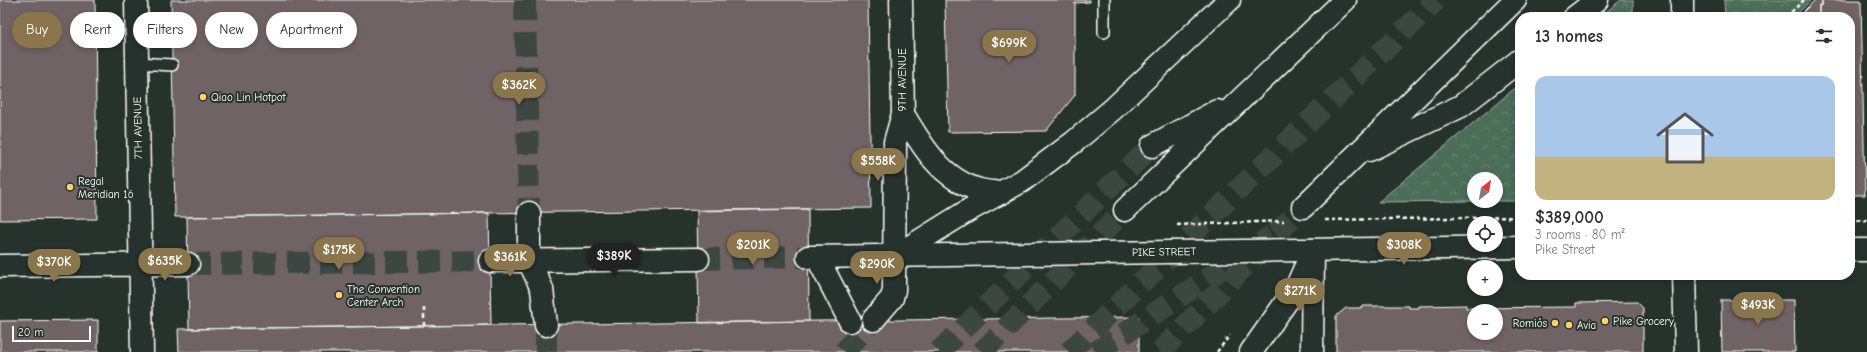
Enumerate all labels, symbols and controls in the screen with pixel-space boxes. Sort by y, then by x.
chip: Buy [12,12,62,48]
chip: Rent [70,12,125,48]
chip: Filters [133,12,197,48]
chip: New [205,12,258,48]
chip: Apartment [266,12,357,48]
icon: filters [1813,25,1835,47]
text: 13 homes [1535,27,1603,46]
pin: $699K [981,30,1037,64]
text: $699K [991,35,1027,50]
street label: 9TH AVENUE [896,48,909,112]
pin: $362K [491,72,547,106]
text: $362K [502,77,536,92]
place label: Qiao Lin Hotpot [211,91,287,104]
marker: Qiao Lin Hotpot [198,92,208,102]
street label: 7TH AVENUE [131,96,145,159]
icon: home [1649,102,1721,174]
pin: $558K [850,148,906,182]
text: $558K [860,153,896,168]
north arrow [1467,172,1503,208]
map controls [1467,172,1503,340]
place label: Regal Meridian 16 [78,175,134,201]
marker: Regal Meridian 16 [65,182,75,192]
text: $389,000 [1535,208,1604,227]
button: locate [1467,216,1503,252]
text: 3 rooms · 80 m² [1535,227,1625,242]
pin: $201K [725,232,781,266]
pin: $308K [1376,232,1432,266]
pin: $175K [311,237,367,271]
text: $201K [736,237,770,252]
text: $308K [1386,237,1422,252]
text: $175K [322,242,356,257]
text: Pike Street [1535,242,1595,257]
pin: $389K [586,243,642,277]
pin: $361K [482,244,538,278]
street label: PIKE STREET [1132,245,1197,259]
pin: $635K [137,248,193,282]
text: $389K [596,248,632,263]
pin: $370K [26,249,82,283]
text: $361K [493,249,527,264]
pin: $290K [849,251,905,285]
text: $635K [147,253,183,268]
text: $370K [37,254,71,269]
text: $290K [859,256,895,271]
button: + [1467,260,1503,296]
pin: $271K [1272,278,1328,312]
place label: The Convention Center Arch [347,283,420,309]
text: $271K [1284,283,1316,298]
marker: The Convention Center Arch [334,290,344,300]
pin: $493K [1730,292,1786,326]
text: $493K [1741,297,1775,312]
button: − [1467,304,1503,340]
place label: Pike Grocery [1613,315,1674,328]
marker: Pike Grocery [1600,316,1610,326]
place label: Romiós [1513,317,1547,330]
marker: Romiós [1550,318,1560,328]
place label: Avia [1577,319,1596,332]
marker: Avia [1564,320,1574,330]
scale bar [12,324,91,343]
text: 20 m [18,326,43,339]

